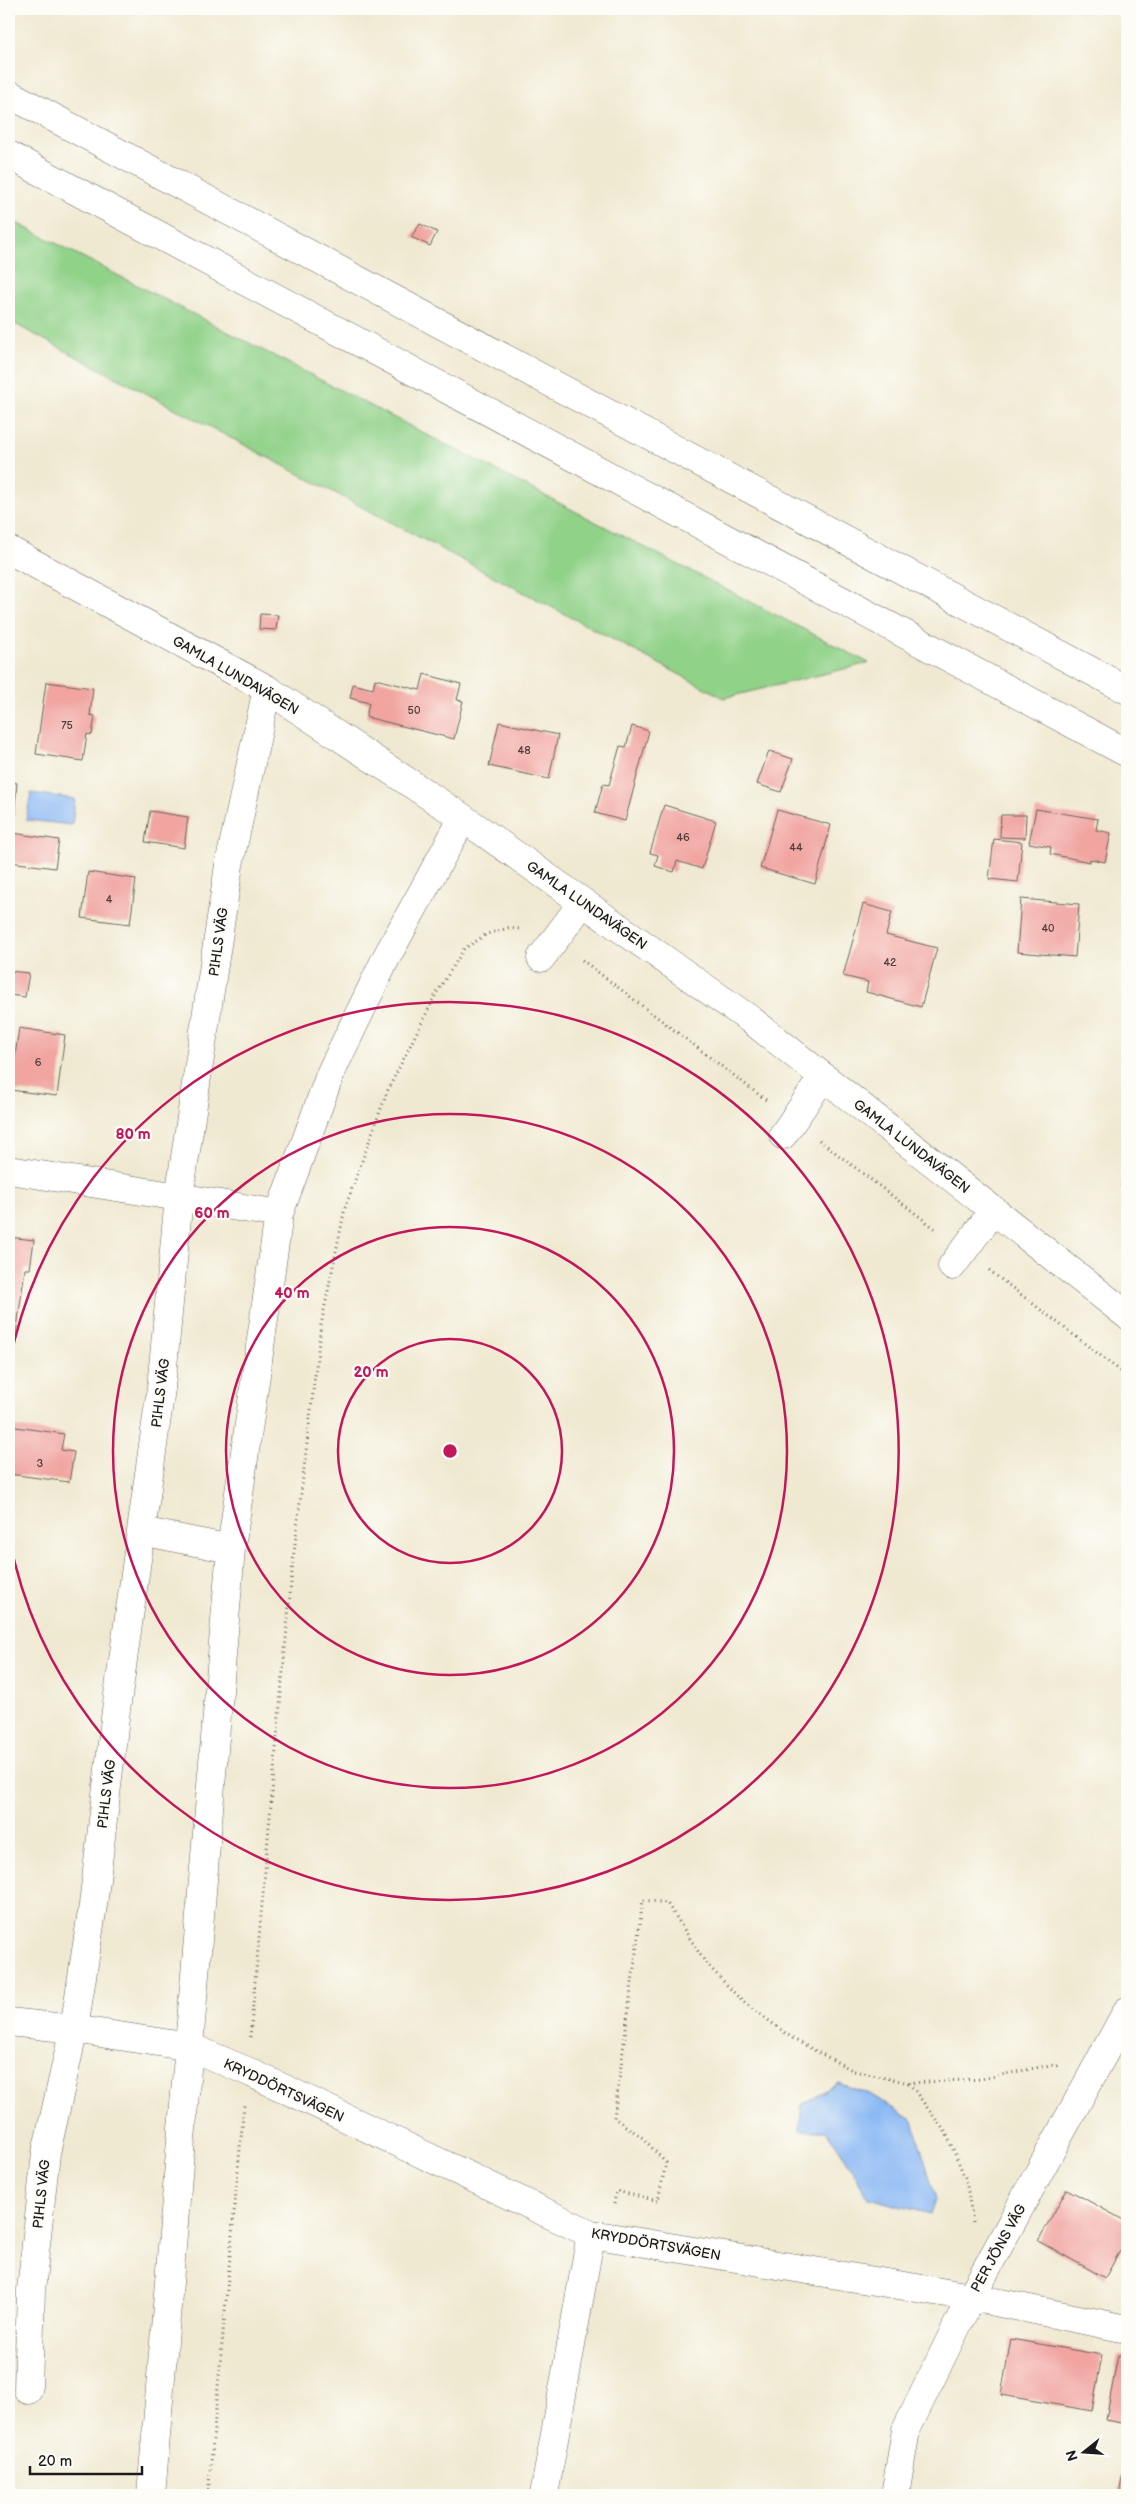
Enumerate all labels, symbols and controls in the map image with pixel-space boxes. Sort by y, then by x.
street label: GAMLA LUNDAVÄGEN [170,632,302,719]
house number: 50 [408,704,421,717]
house number: 75 [61,719,73,732]
house number: 48 [517,744,531,757]
house number: 46 [676,831,690,844]
house number: 44 [789,841,803,854]
street label: GAMLA LUNDAVÄGEN [523,857,650,953]
house number: 4 [106,893,113,906]
street label: PIHLS VÄG [205,906,232,978]
house number: 40 [1041,922,1055,935]
house number: 42 [883,956,897,969]
house number: 6 [35,1056,42,1069]
street label: GAMLA LUNDAVÄGEN [850,1096,973,1197]
text: 80 m [115,1125,151,1144]
text: 60 m [194,1204,230,1223]
text: 40 m [274,1284,310,1303]
street label: PIHLS VÄG [148,1357,173,1429]
text: 20 m [354,1363,389,1382]
centre of rings [441,1442,459,1460]
house number: 3 [37,1457,44,1470]
street label: PIHLS VÄG [94,1758,119,1830]
street label: KRYDDÖRTSVÄGEN [221,2054,347,2126]
street label: PIHLS VÄG [29,2158,54,2229]
street label: PER JÖNS VÄG [966,2200,1030,2295]
street label: KRYDDÖRTSVÄGEN [590,2224,722,2264]
north arrow [1058,2426,1108,2476]
scale bar [30,2444,142,2476]
text: N [1062,2448,1082,2463]
text: 20 m [38,2452,72,2471]

